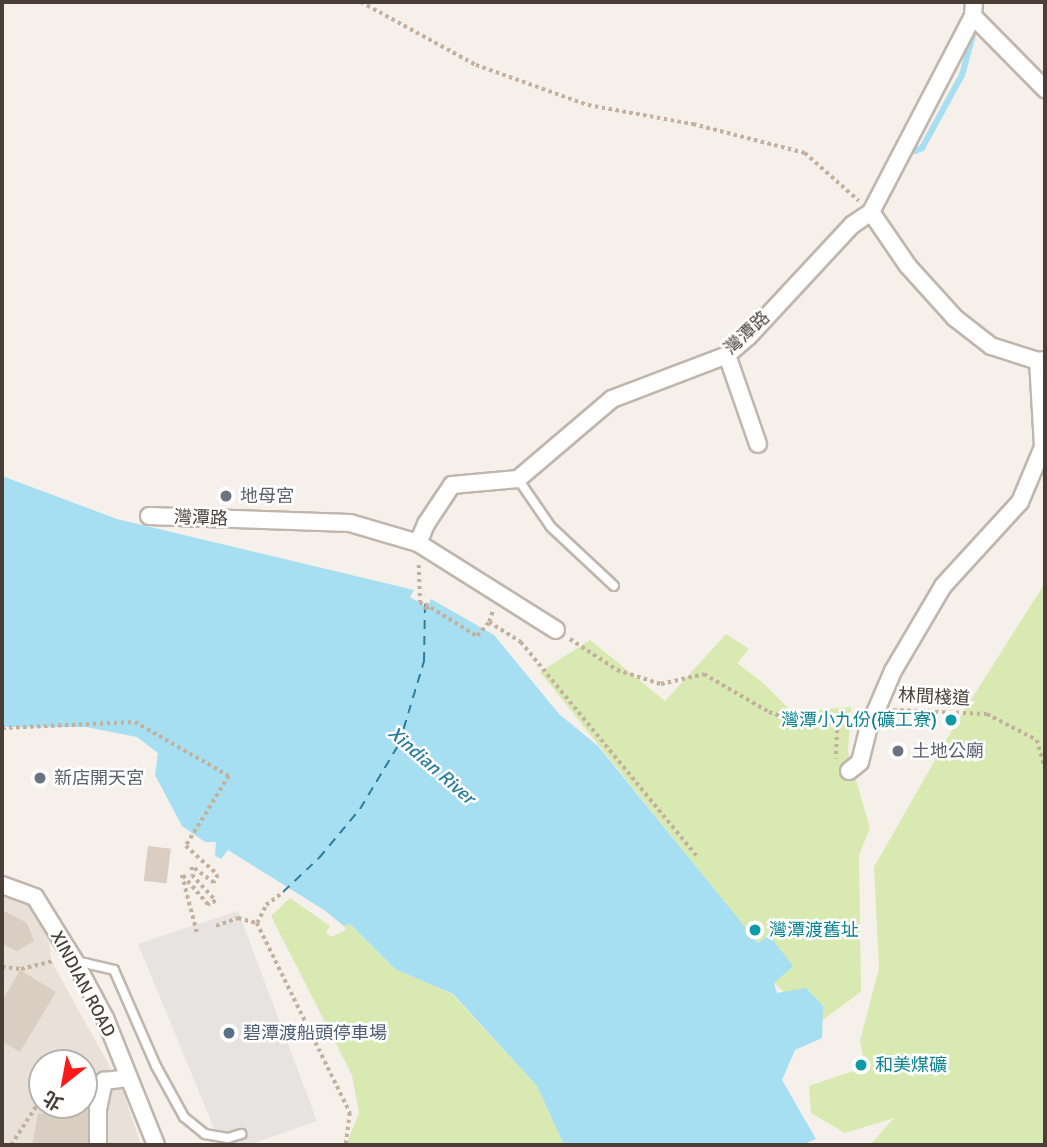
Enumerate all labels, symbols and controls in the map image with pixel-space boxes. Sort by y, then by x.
street label: 灣潭路 [720,307,774,359]
place label: 地母宮 [240,485,294,507]
marker: 地母宮 [218,488,234,504]
street label: 灣潭路 [174,506,228,530]
street label: 林間棧道 [897,684,971,710]
place label: 灣潭小九份(礦工寮) [781,709,937,731]
marker: 灣潭小九份(礦工寮) [943,712,959,728]
water label: Xindian River [383,722,479,810]
place label: 土地公廟 [912,740,984,762]
marker: 土地公廟 [890,743,906,759]
place label: 新店開天宮 [54,767,144,789]
marker: 新店開天宮 [32,770,48,786]
place label: 灣潭渡舊址 [769,919,859,941]
marker: 灣潭渡舊址 [747,922,763,938]
street label: XINDIAN ROAD [46,927,120,1041]
place label: 碧潭渡船頭停車場 [243,1022,387,1044]
marker: 碧潭渡船頭停車場 [221,1025,237,1041]
north arrow [28,1049,98,1119]
place label: 和美煤礦 [875,1054,947,1076]
marker: 和美煤礦 [853,1057,869,1073]
text: 北 [39,1085,68,1115]

